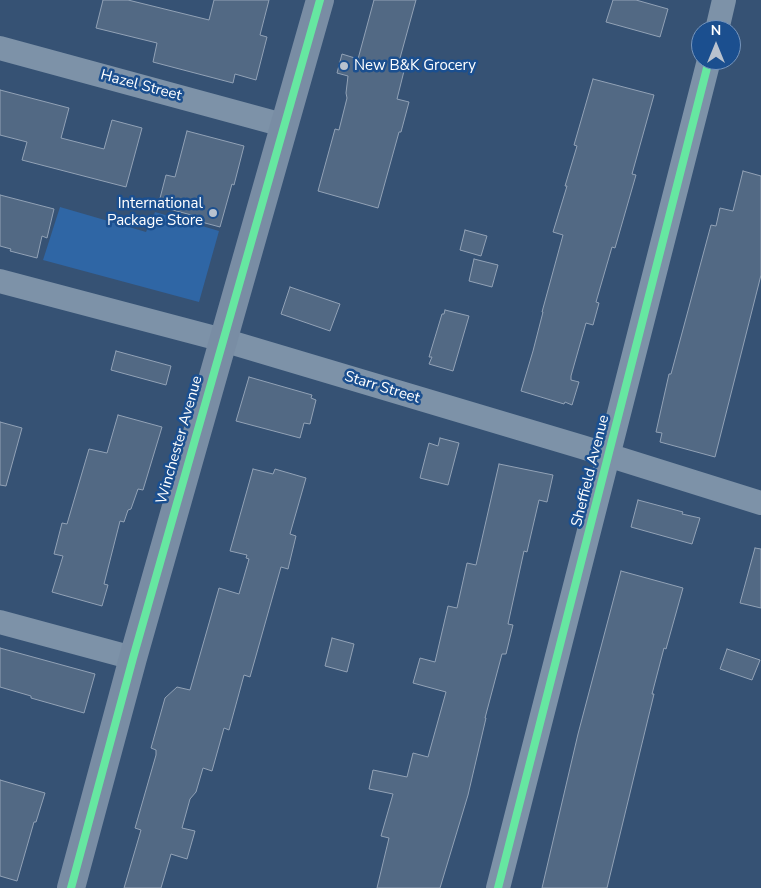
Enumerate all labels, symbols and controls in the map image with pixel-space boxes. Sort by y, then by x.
north arrow [691,20,741,70]
text: N [711,21,721,40]
place label: New B&K Grocery [354,57,476,75]
marker: New B&K Grocery [338,60,350,72]
street label: Hazel Street [98,67,184,105]
place label: International Package Store [107,195,203,230]
marker: International Package Store [207,207,219,219]
street label: Starr Street [342,368,422,408]
street label: Winchester Avenue [153,374,207,506]
street label: Sheffield Avenue [568,413,614,529]

